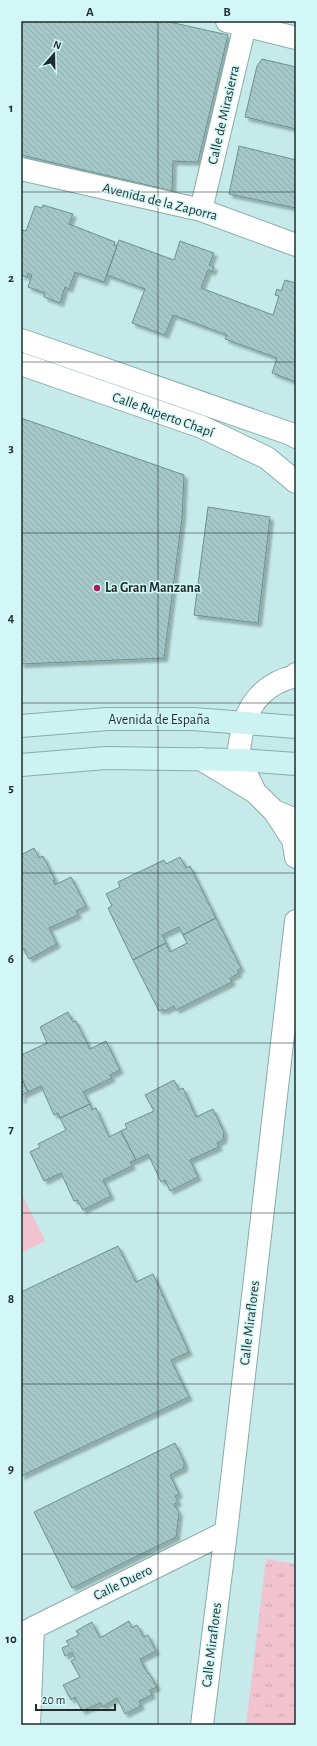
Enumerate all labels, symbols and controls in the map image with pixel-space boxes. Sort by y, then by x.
text: A [86,6,94,19]
text: B [223,6,231,19]
north arrow [34,34,74,74]
text: N [52,39,63,52]
street label: Calle de Mirasierra [206,64,242,166]
text: 1 [9,102,13,115]
street label: Avenida de la Zaporra [101,181,219,223]
text: 2 [8,272,14,285]
street label: Calle Ruperto Chapí [110,390,216,440]
text: 3 [8,442,14,455]
place label: La Gran Manzana [105,581,201,595]
marker: La Gran Manzana [92,583,102,593]
text: 4 [8,612,15,625]
street label: Avenida de España [108,713,210,727]
text: 5 [8,782,14,795]
text: 6 [8,953,14,966]
text: 7 [8,1123,14,1136]
street label: Calle Miraflores [238,1280,262,1366]
text: 8 [8,1293,14,1306]
text: 9 [8,1463,14,1476]
street label: Calle Duero [91,1563,155,1603]
street label: Calle Miraflores [200,1602,224,1688]
text: 10 [5,1633,17,1646]
scale bar [36,1686,115,1712]
text: 20 m [42,1694,65,1706]

